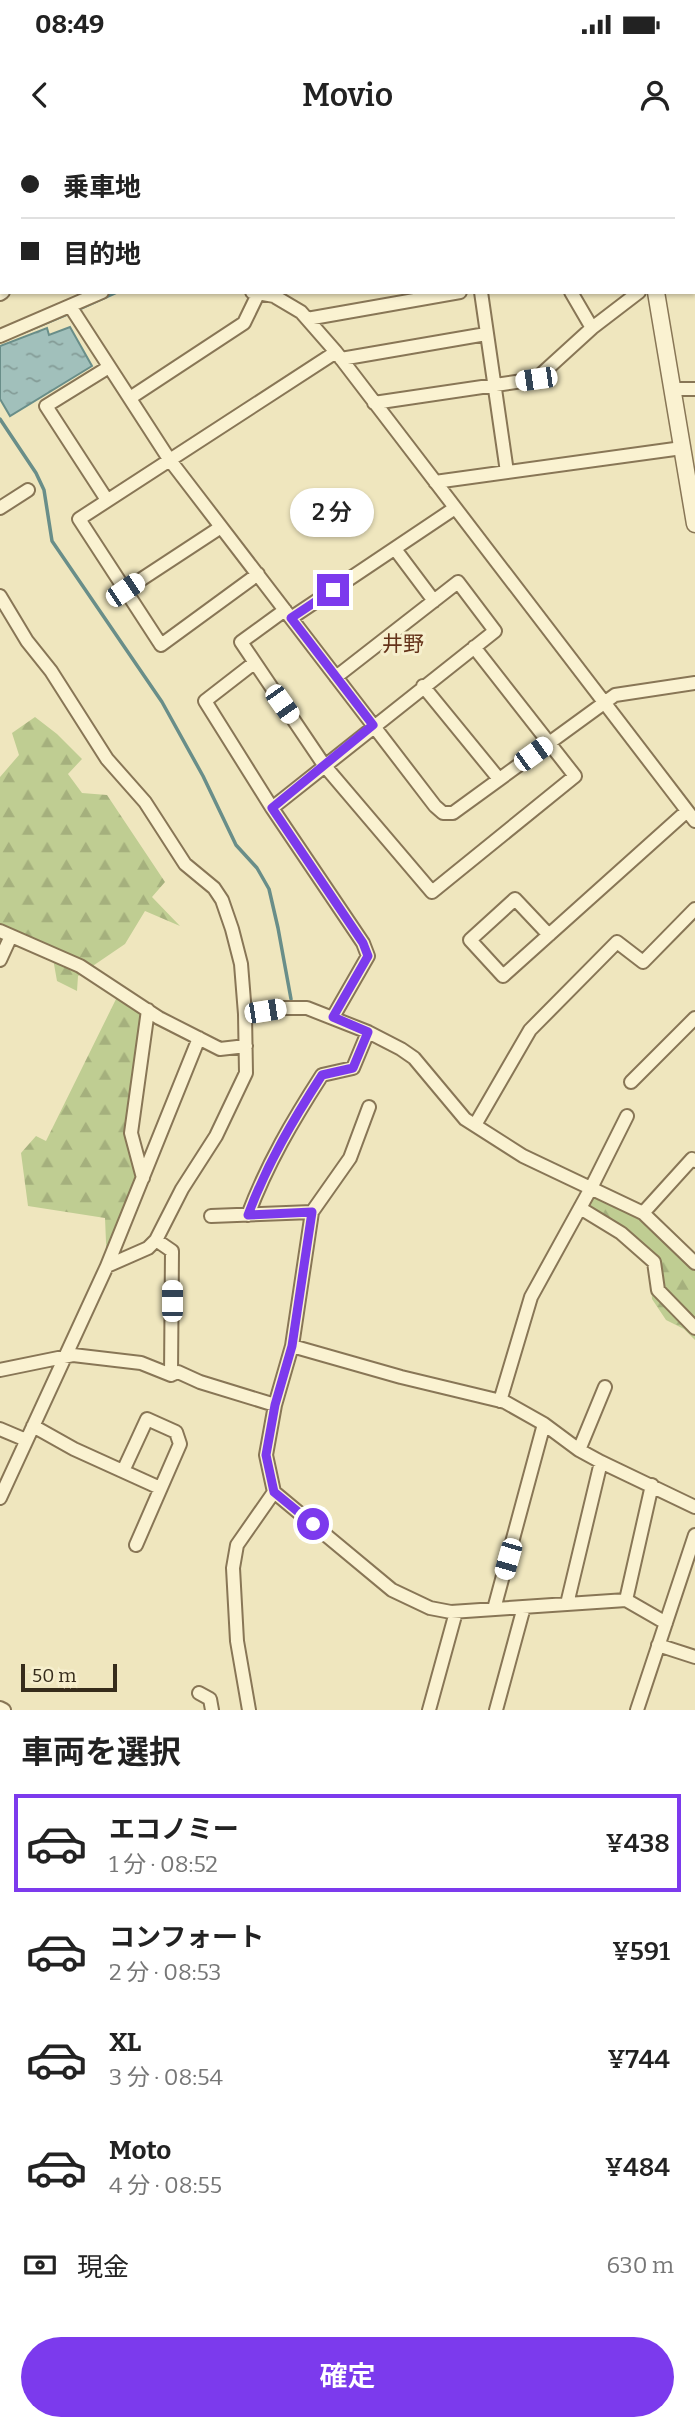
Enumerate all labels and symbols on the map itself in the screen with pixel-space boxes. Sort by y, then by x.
car [514,366,559,392]
callout: 2 分 [291,489,375,538]
car [102,570,149,610]
route end [317,574,349,606]
district label: 井野 [382,631,424,657]
car [262,681,303,727]
car [510,733,557,775]
car [243,997,288,1025]
car [162,1280,183,1322]
route start [297,1508,329,1540]
car [493,1536,524,1582]
scale bar [21,1661,117,1693]

